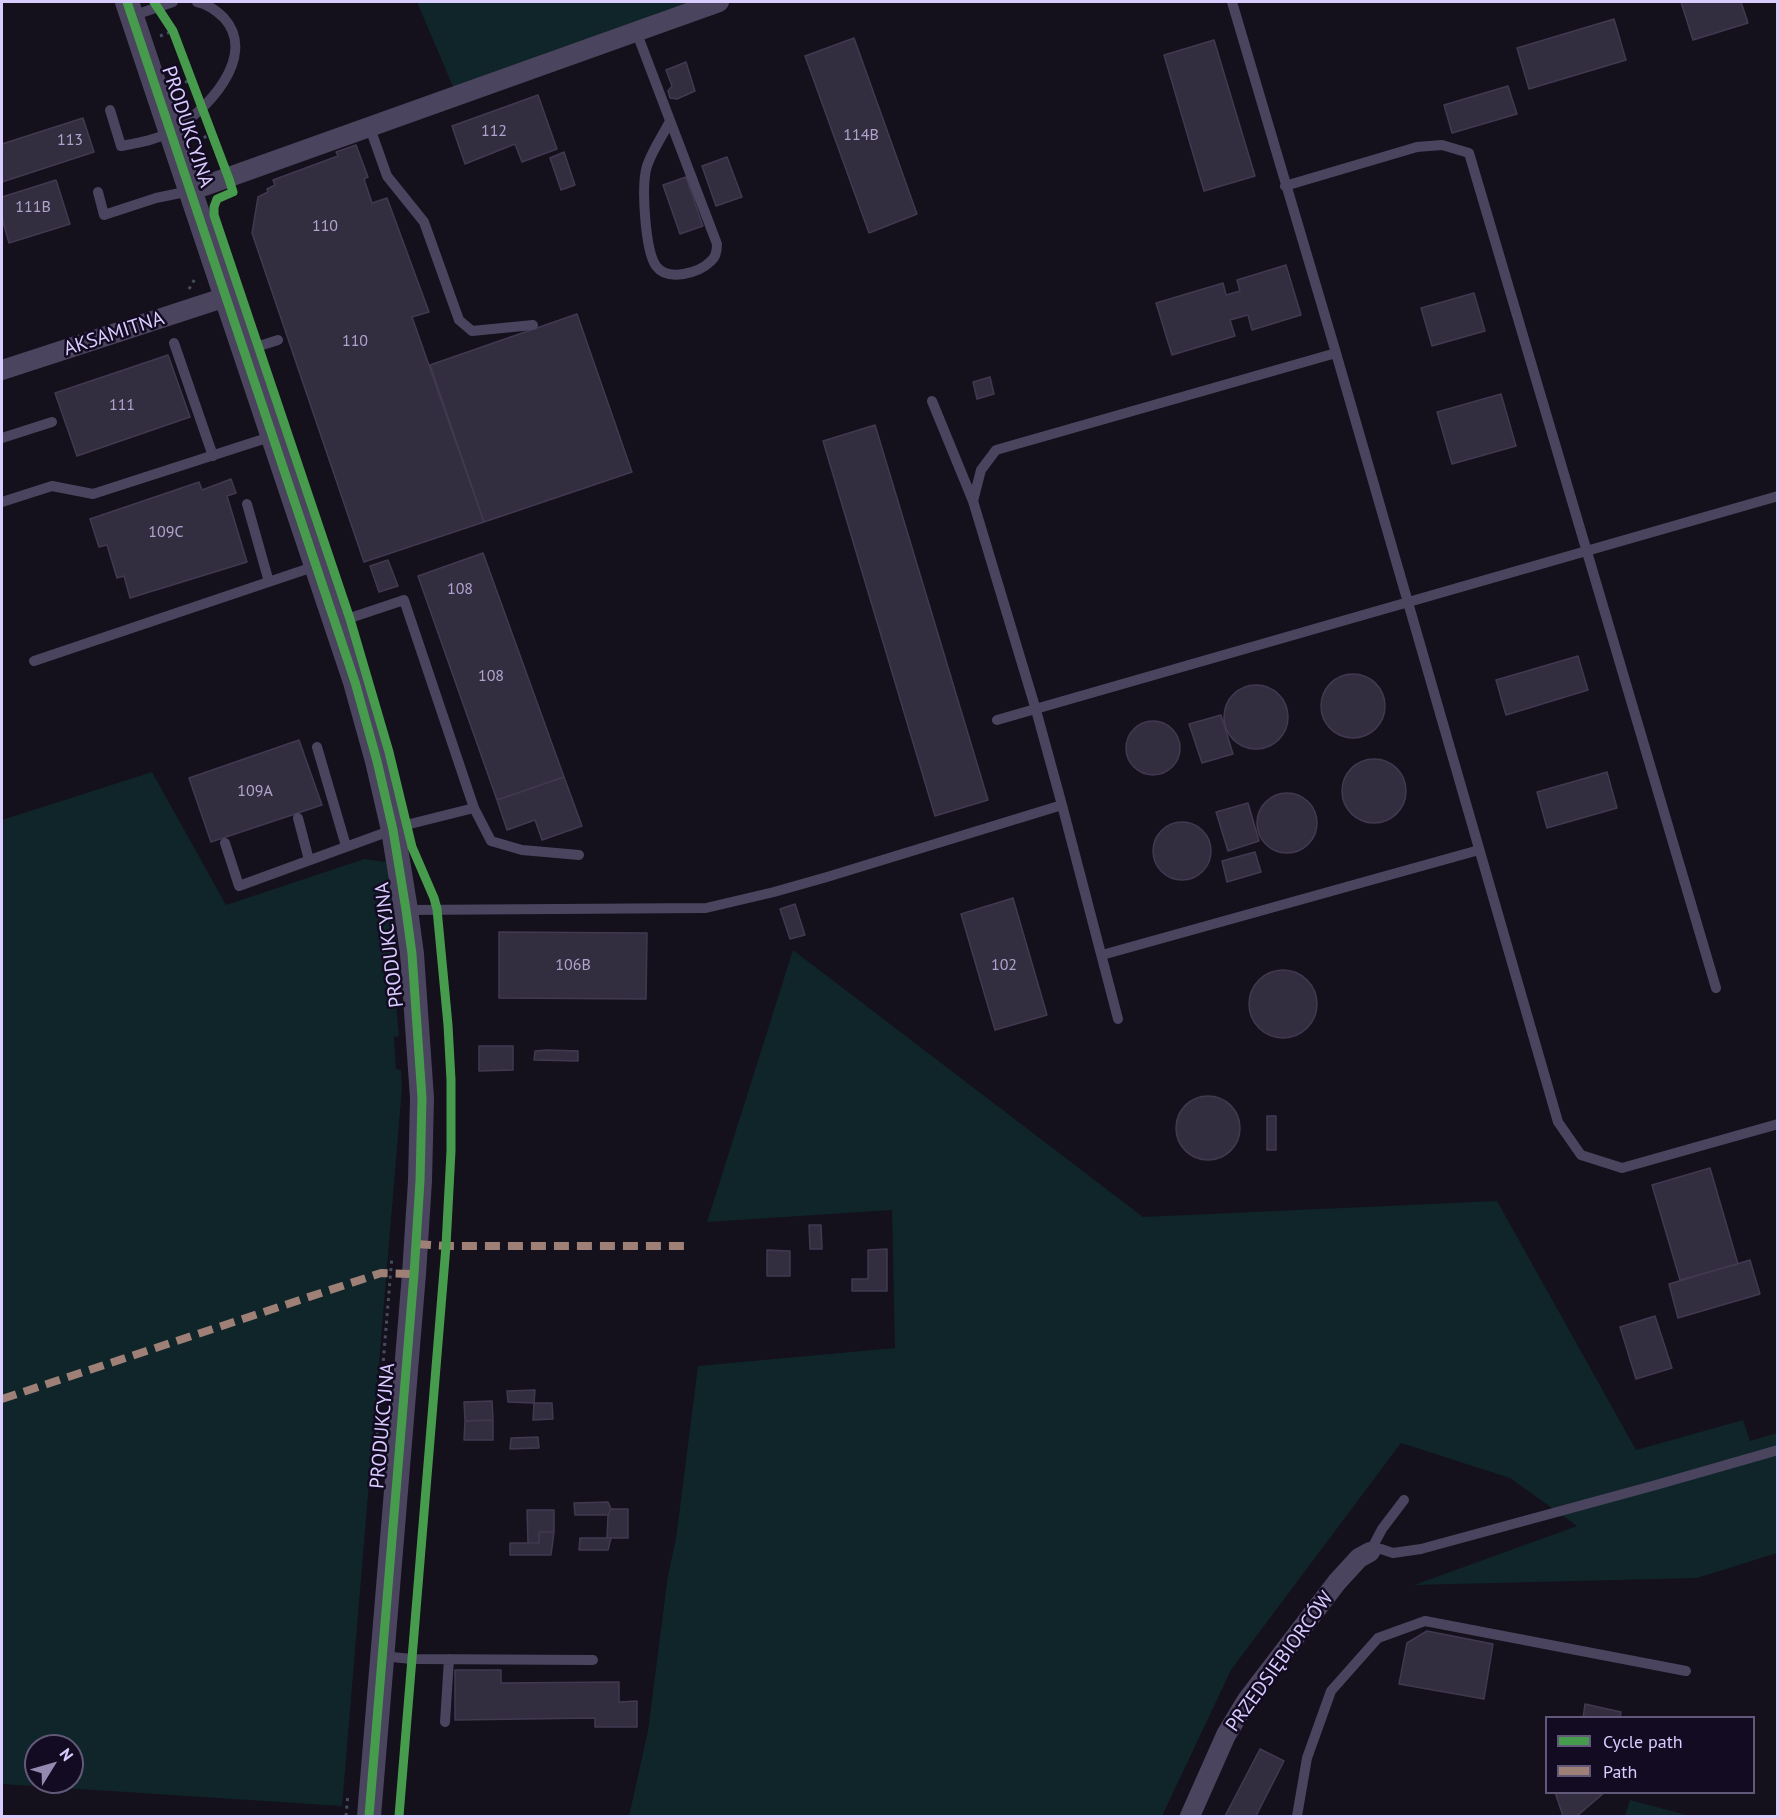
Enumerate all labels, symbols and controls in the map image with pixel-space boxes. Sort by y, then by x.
street label: PRODUKCYJNA [156,63,218,191]
house number: 112 [481,121,507,141]
house number: 114B [843,125,879,145]
house number: 113 [57,130,83,150]
house number: 111B [15,197,51,217]
house number: 110 [312,216,338,236]
street label: AKSAMITNA [61,306,167,362]
house number: 110 [342,331,368,351]
house number: 111 [109,395,135,415]
house number: 109C [148,522,184,542]
house number: 108 [447,579,473,599]
house number: 108 [478,666,504,686]
house number: 109A [237,781,273,801]
street label: PRODUKCYJNA [370,881,410,1009]
house number: 106B [555,955,591,975]
house number: 102 [991,955,1017,975]
street label: PRODUKCYJNA [366,1362,400,1490]
street label: PRZEDSIĘBIORCÓW [1221,1587,1339,1737]
legend [1545,1716,1755,1794]
text: Cycle path [1603,1730,1683,1753]
north arrow [24,1734,84,1794]
text: N [56,1744,78,1765]
text: Path [1603,1760,1637,1783]

